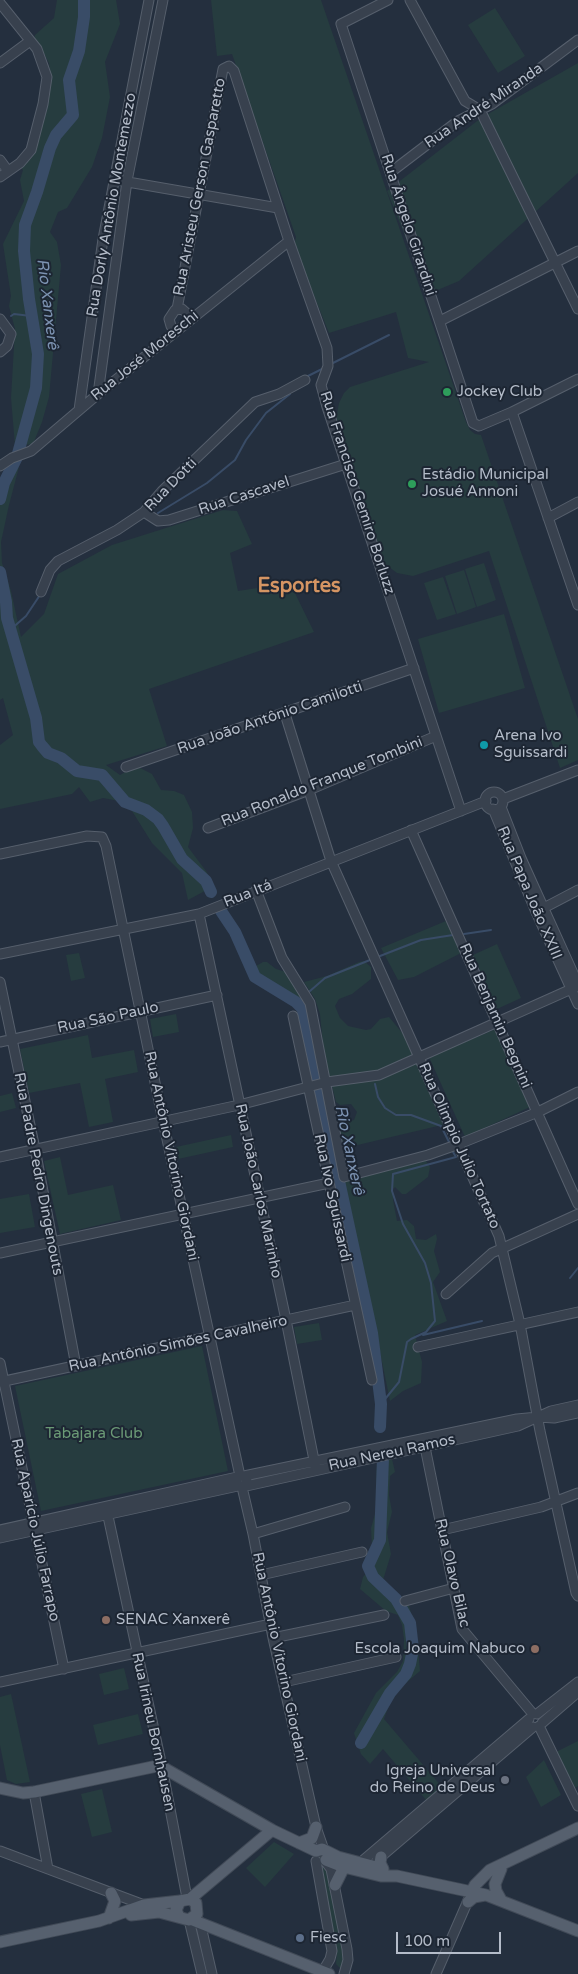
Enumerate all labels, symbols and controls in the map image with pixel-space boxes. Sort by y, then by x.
street label: Rua André Miranda [421,60,547,152]
street label: Rua Aristeu Gerson Gasparetto [170,77,230,297]
street label: Rua Dorly Antônio Montemezzo [83,92,141,318]
street label: Rua Ângelo Girardini [377,152,439,298]
water label: Rio Xanxerê [32,258,62,350]
street label: Rua José Moreschi [88,307,202,405]
place label: Jockey Club [457,383,542,401]
marker: Jockey Club [441,386,453,398]
street label: Rua Francisco Gemiro Borluzz [316,389,398,597]
street label: Rua Dotti [141,455,201,515]
place label: Estádio Municipal Josué Annoni [422,466,549,501]
street label: Rua Cascavel [196,473,292,519]
marker: Estádio Municipal Josué Annoni [406,478,418,490]
district label: Esportes [257,575,341,599]
street label: Rua João Antônio Camilotti [175,678,365,758]
place label: Arena Ivo Sguissardi [494,727,567,762]
street label: Rua Ronaldo Franque Tombini [219,733,425,831]
marker: Arena Ivo Sguissardi [478,739,490,751]
street label: Rua Papa João XXIII [493,824,565,962]
street label: Rua Itá [221,876,275,912]
street label: Rua Benjamin Begnini [455,941,535,1091]
street label: Rua São Paulo [56,999,160,1037]
street label: Rua Antônio Vitorino Giordani [140,1050,202,1262]
street label: Rua Olimpio Julio Tortato [414,1060,504,1232]
street label: Rua Padre Pedro Dingenouts [9,1071,67,1277]
street label: Rua João Carlos Marinho [231,1102,285,1280]
water label: Rio Xanxerê [330,1103,368,1197]
street label: Rua Ivo Sguissardi [310,1132,354,1264]
street label: Rua Antônio Simões Cavalheiro [67,1312,289,1376]
park label: Tabajara Club [45,1425,143,1443]
street label: Rua Nereu Ramos [327,1431,457,1475]
street label: Rua Aparício Júlio Farrapo [7,1437,63,1623]
street label: Rua Olavo Bilac [431,1517,473,1629]
street label: Rua Antônio Vitorino Giordani [248,1551,310,1763]
place label: SENAC Xanxerê [116,1611,230,1629]
marker: SENAC Xanxerê [100,1614,112,1626]
place label: Escola Joaquim Nabuco [355,1640,525,1658]
marker: Escola Joaquim Nabuco [529,1643,541,1655]
street label: Rua Irineu Bornhausen [127,1651,179,1813]
place label: Igreja Universal do Reino de Deus [370,1762,495,1797]
marker: Igreja Universal do Reino de Deus [499,1774,511,1786]
scale bar [398,1922,503,1954]
place label: Fiesc [310,1929,346,1947]
marker: Fiesc [294,1932,306,1944]
text: 100 m [404,1932,450,1950]

